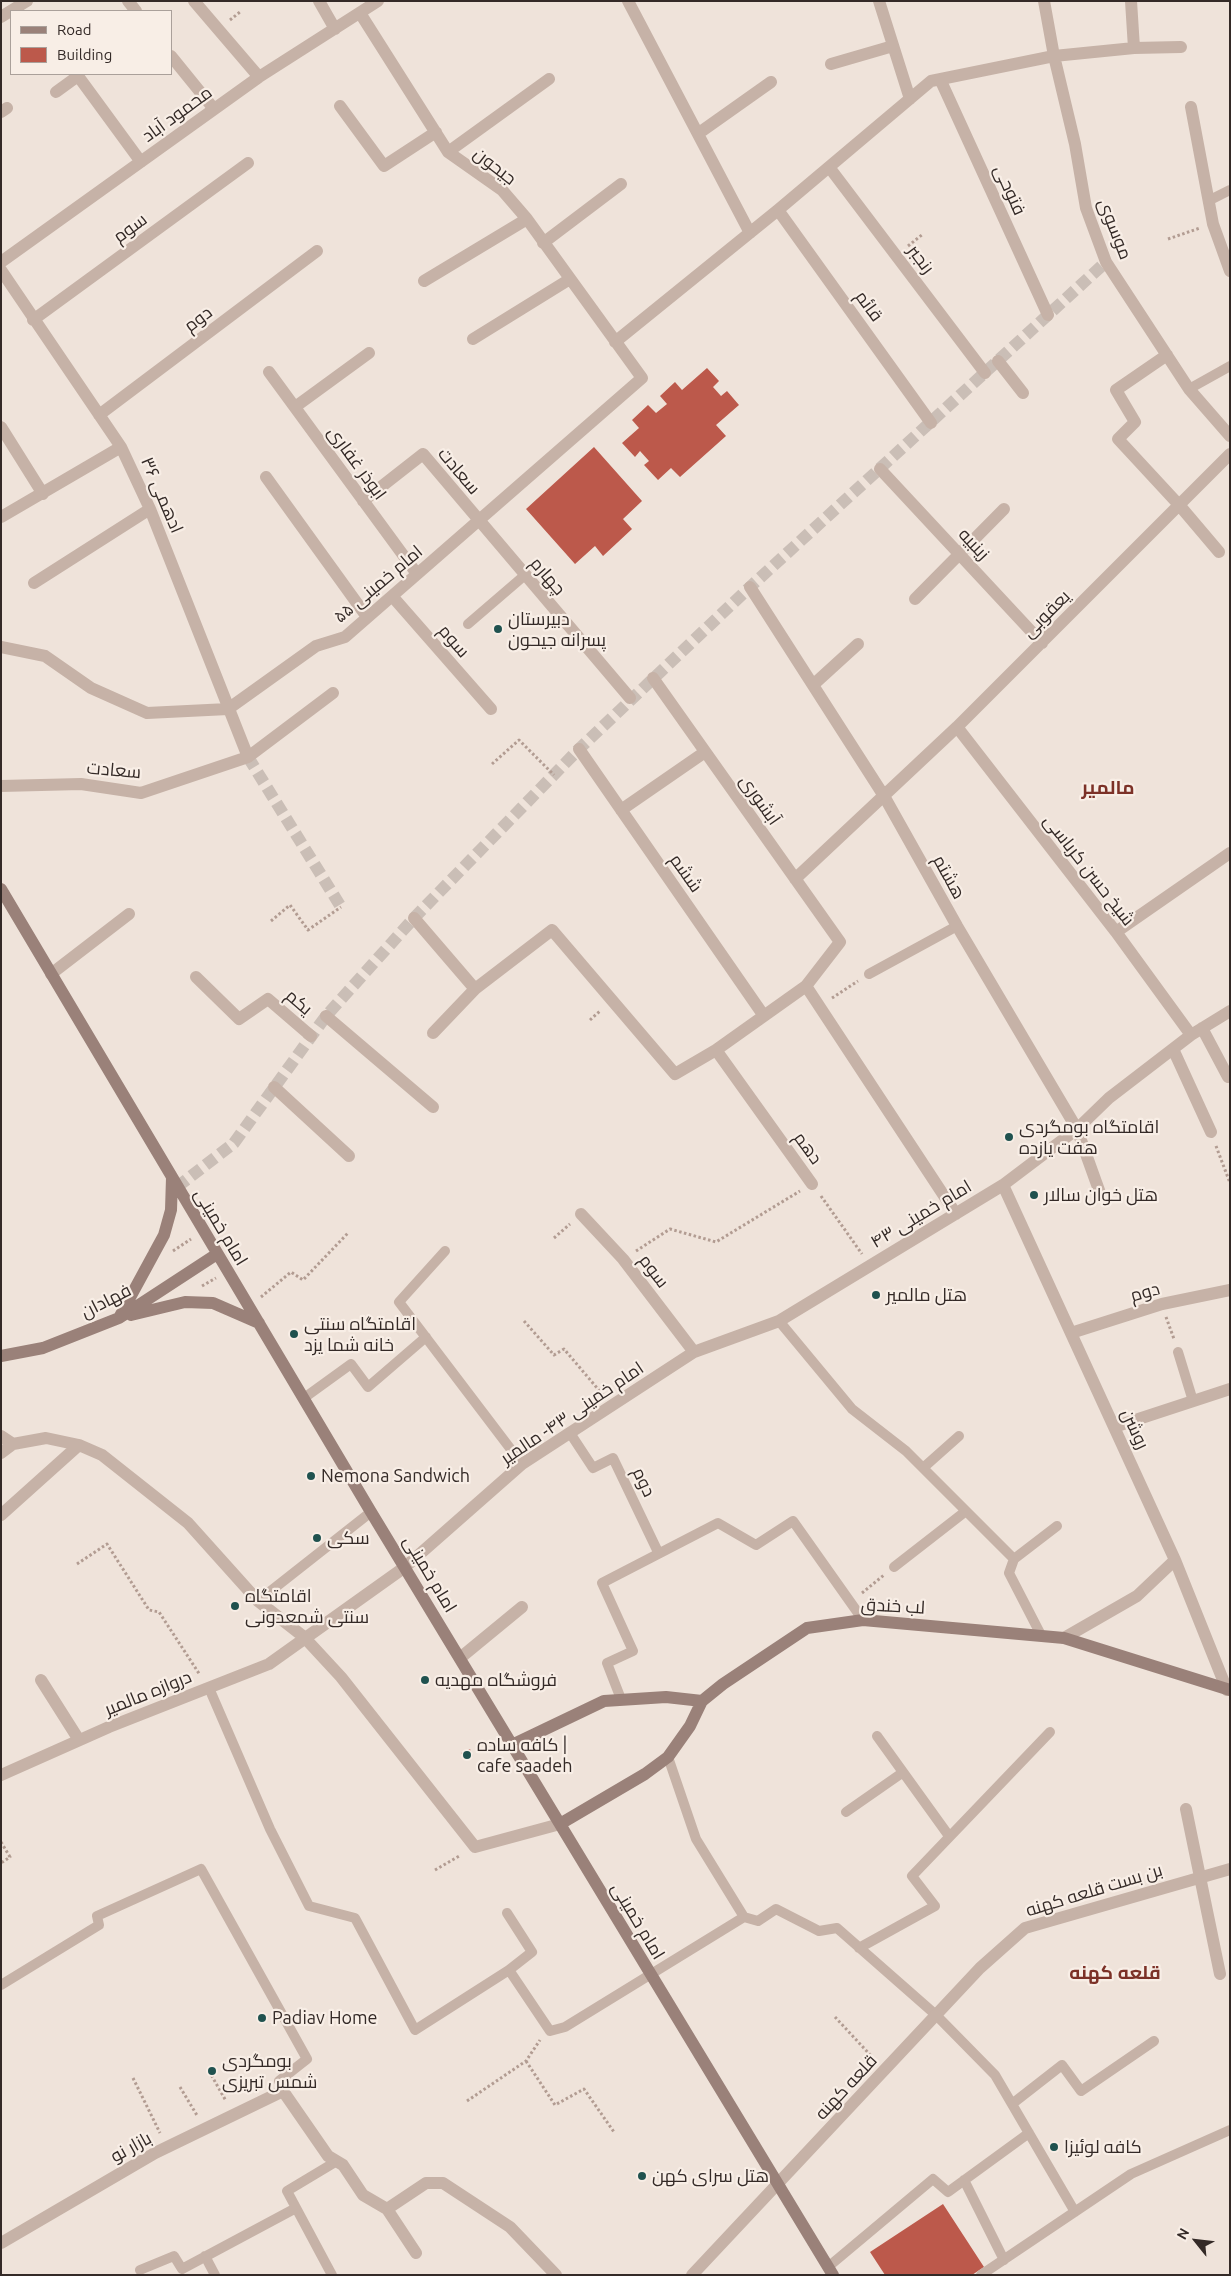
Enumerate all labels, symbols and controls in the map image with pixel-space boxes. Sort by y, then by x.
legend [10,10,172,75]
text: Road [57,21,92,38]
text: Building [57,46,112,63]
street label: محمود آباد [138,81,216,147]
street label: جیحون [469,143,521,189]
street label: فتوحی [989,162,1031,218]
street label: موسوی [1094,196,1136,262]
street label: سوم [109,209,151,247]
street label: رنجبر [903,240,939,278]
street label: قائم [851,286,887,326]
street label: دوم [180,301,216,337]
street label: ابوذر غفاری [323,422,391,504]
street label: سعادت [433,443,485,499]
street label: ادهمی ۳۶ [136,454,188,536]
street label: زینبیه [954,524,994,564]
street label: امام خمینی ۵۵ [329,541,427,627]
street label: چهارم [526,553,570,599]
street label: یعقوبی [1018,586,1074,642]
place label: دبیرستان پسرانه جیحون [508,608,606,650]
street label: سوم [434,620,474,662]
marker: دبیرستان پسرانه جیحون [492,623,504,635]
street label: سعادت [86,757,142,783]
street label: آبشوری [735,771,785,829]
district label: مالمیر [1081,777,1135,799]
street label: شیخ حسن کرباسی [1039,810,1139,930]
street label: ششم [665,850,707,896]
street label: هشتم [928,851,970,903]
street label: یکم [281,984,317,1020]
place label: اقامتگاه بومگردی هفت یازده [1019,1116,1159,1158]
street label: دهم [789,1128,827,1168]
marker: اقامتگاه بومگردی هفت یازده [1003,1131,1015,1143]
street label: امام خمینی ۴۳ [867,1175,975,1253]
place label: هتل خوان سالار [1044,1184,1158,1206]
street label: امام خمینی [190,1185,252,1269]
marker: هتل خوان سالار [1028,1189,1040,1201]
street label: سوم [634,1250,674,1292]
street label: دوم [1128,1278,1162,1306]
street label: فهادان [77,1279,135,1323]
place label: هتل مالمير [886,1284,967,1306]
marker: هتل مالمير [870,1289,882,1301]
place label: اقامتگاه سنتی خانه شما یزد [304,1313,416,1356]
marker: اقامتگاه سنتی خانه شما یزد [288,1328,300,1340]
street label: امام خمینی ۴۳- مالمیر [496,1357,648,1469]
street label: روشن [1116,1406,1154,1452]
street label: دوم [628,1464,660,1500]
place label: Nemona Sandwich [321,1465,470,1487]
marker: Nemona Sandwich [305,1470,317,1482]
place label: سکی [327,1527,370,1549]
marker: سکی [311,1532,323,1544]
street label: امام خمینی [399,1532,461,1616]
place label: اقامتگاه سنتی شمعدونی [245,1585,369,1628]
street label: لب خندق [860,1594,926,1618]
marker: اقامتگاه سنتی شمعدونی [229,1600,241,1612]
street label: دروازه مالمیر [101,1666,195,1720]
place label: فروشگاه مهدیه [435,1669,557,1691]
marker: فروشگاه مهدیه [419,1674,431,1686]
place label: کافه ساده | cafe saadeh [477,1734,573,1776]
marker: کافه ساده | cafe saadeh [461,1749,473,1761]
street label: بن بست قلعه کهنه [1023,1859,1165,1921]
street label: امام خمینی [607,1879,669,1963]
district label: قلعه کهنه [1069,1962,1161,1984]
place label: Padiav Home [272,2007,377,2029]
marker: Padiav Home [256,2012,268,2024]
place label: بومگردی شمس تبریزی [222,2050,317,2092]
street label: قلعه کهنه [810,2050,882,2124]
marker: بومگردی شمس تبریزی [206,2065,218,2077]
street label: بازار نو [107,2127,155,2167]
place label: کافه لوئیزا [1064,2136,1142,2158]
marker: کافه لوئیزا [1048,2141,1060,2153]
place label: هتل سرای کهن [652,2165,769,2187]
marker: هتل سرای کهن [636,2170,648,2182]
north arrow [1171,2216,1221,2266]
text: N [1173,2225,1192,2242]

